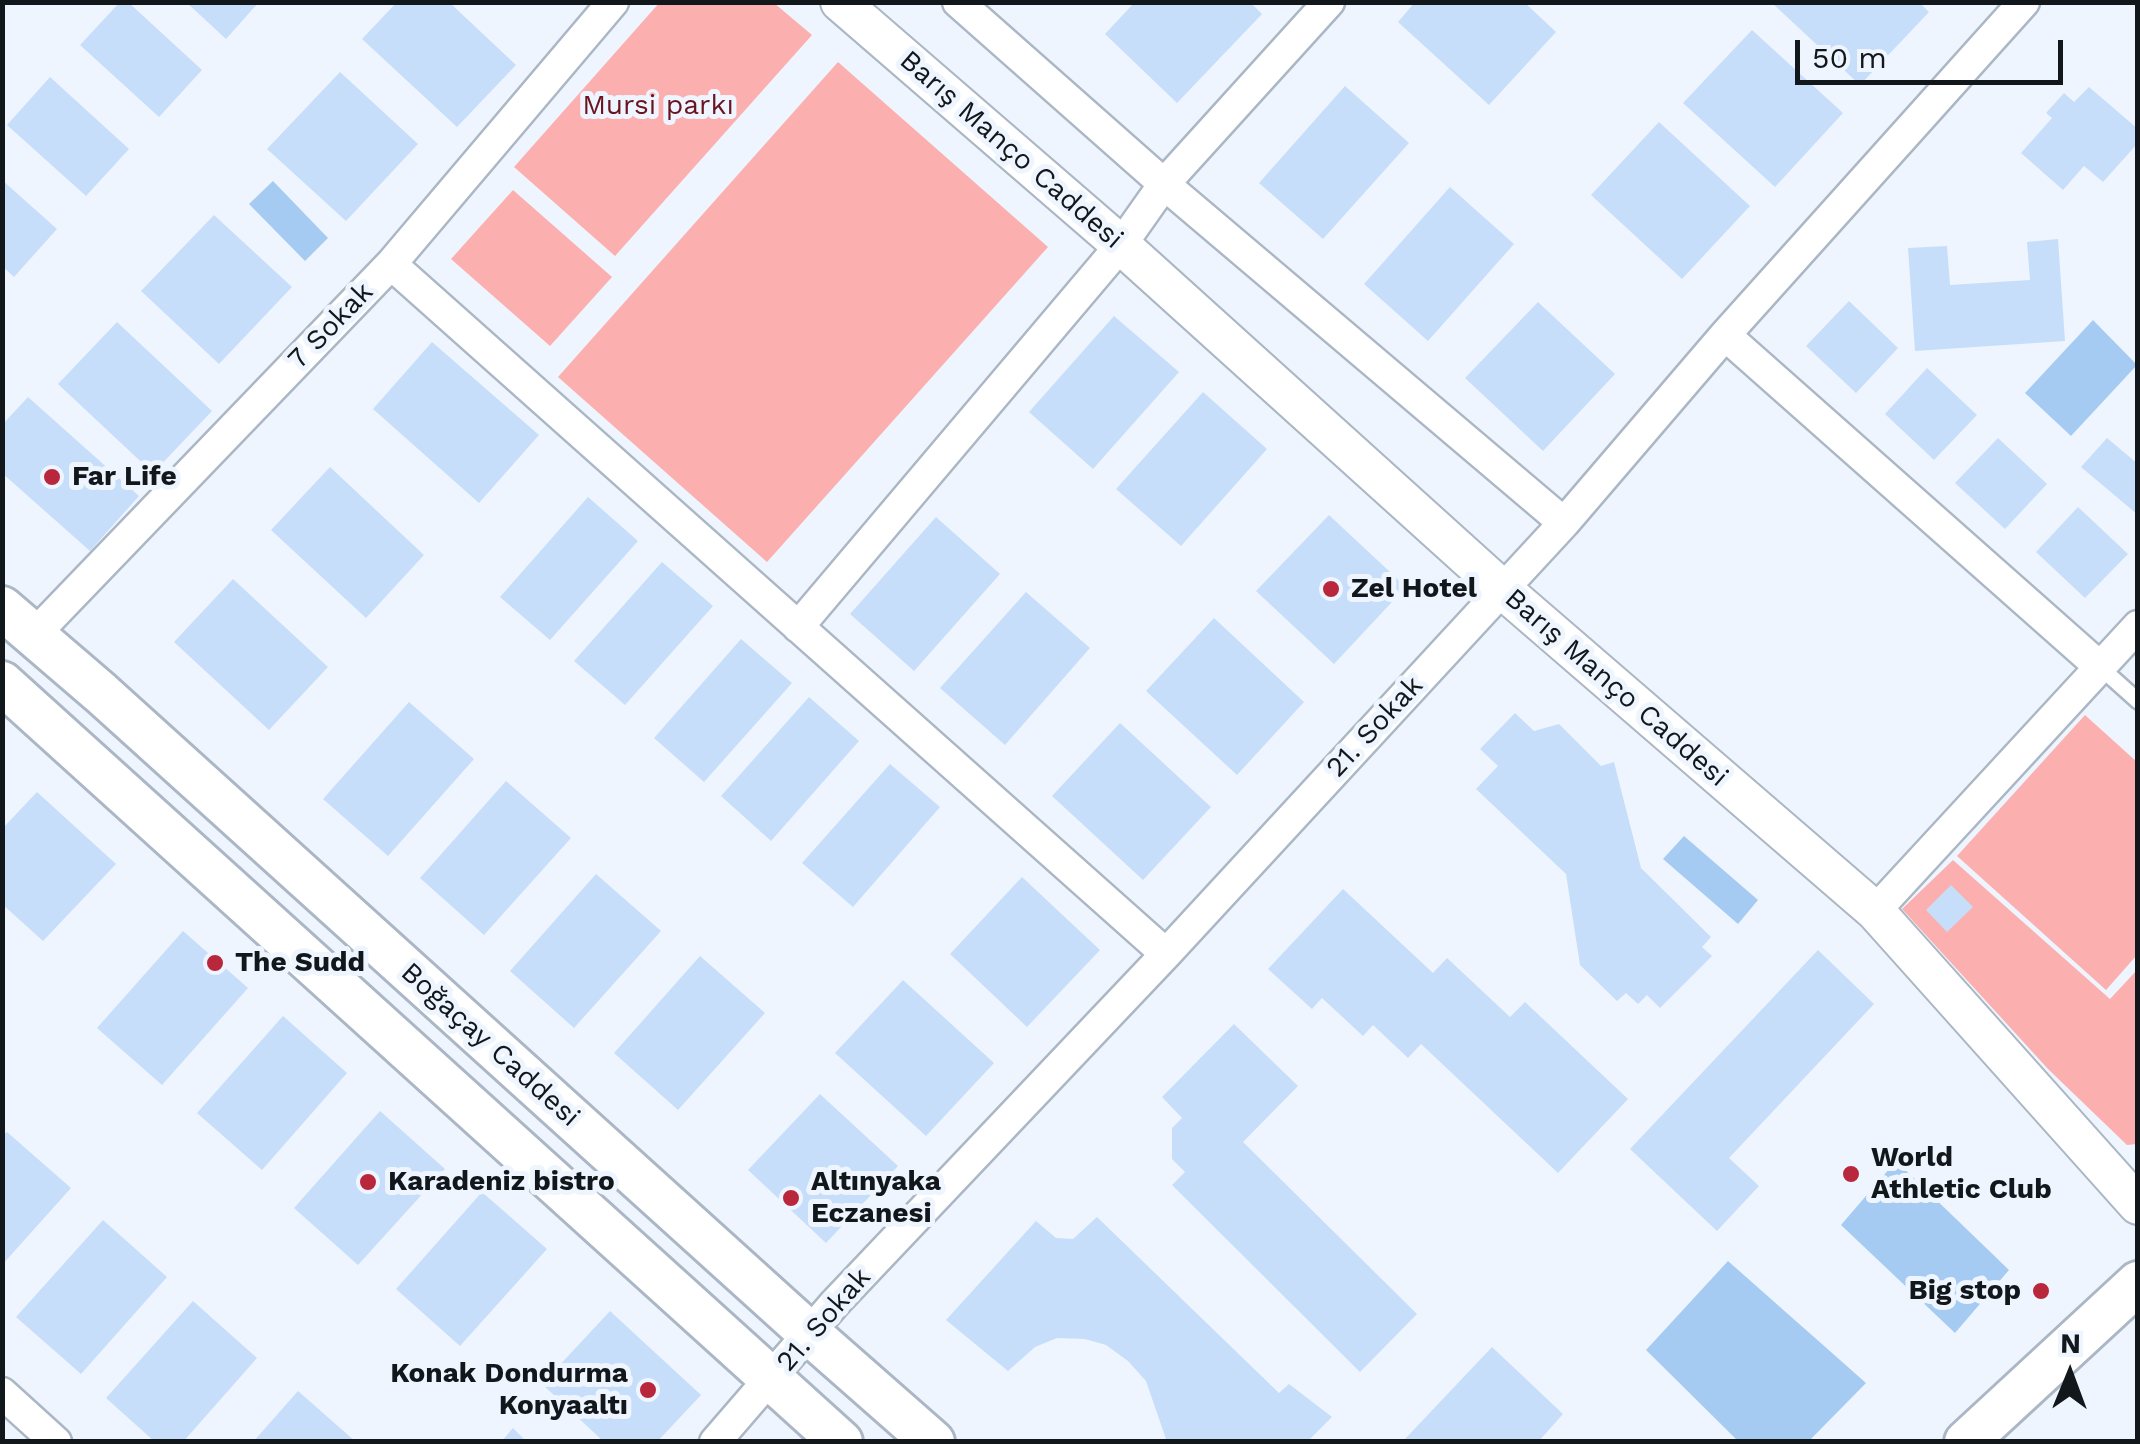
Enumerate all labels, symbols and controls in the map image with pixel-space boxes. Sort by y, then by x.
scale bar [1800,20,2068,82]
text: 50 m [1812,40,1887,75]
street label: Barış Manço Caddesi [893,44,1129,256]
park label: Mursi parkı [582,89,734,123]
street label: 7 Sokak [282,276,380,376]
place label: Far Life [72,460,177,494]
marker: Far Life [41,466,63,488]
place label: Zel Hotel [1351,572,1477,606]
marker: Zel Hotel [1320,578,1342,600]
street label: Barış Manço Caddesi [1498,582,1734,794]
street label: 21. Sokak [1320,669,1430,785]
place label: The Sudd [235,946,365,980]
marker: The Sudd [204,952,226,974]
street label: Boğaçay Caddesi [394,956,586,1134]
place label: World Athletic Club [1871,1141,2052,1207]
marker: World Athletic Club [1840,1163,1862,1185]
place label: Karadeniz bistro [388,1165,615,1199]
place label: Altınyaka Eczanesi [811,1165,941,1231]
marker: Karadeniz bistro [357,1171,379,1193]
marker: Altınyaka Eczanesi [780,1187,802,1209]
street label: 21. Sokak [770,1261,878,1379]
place label: Big stop [1909,1274,2021,1308]
marker: Big stop [2030,1280,2052,1302]
north arrow [2020,1324,2120,1424]
text: N [2060,1327,2081,1360]
place label: Konak Dondurma Konyaaltı [390,1357,628,1423]
marker: Konak Dondurma Konyaaltı [637,1379,659,1401]

